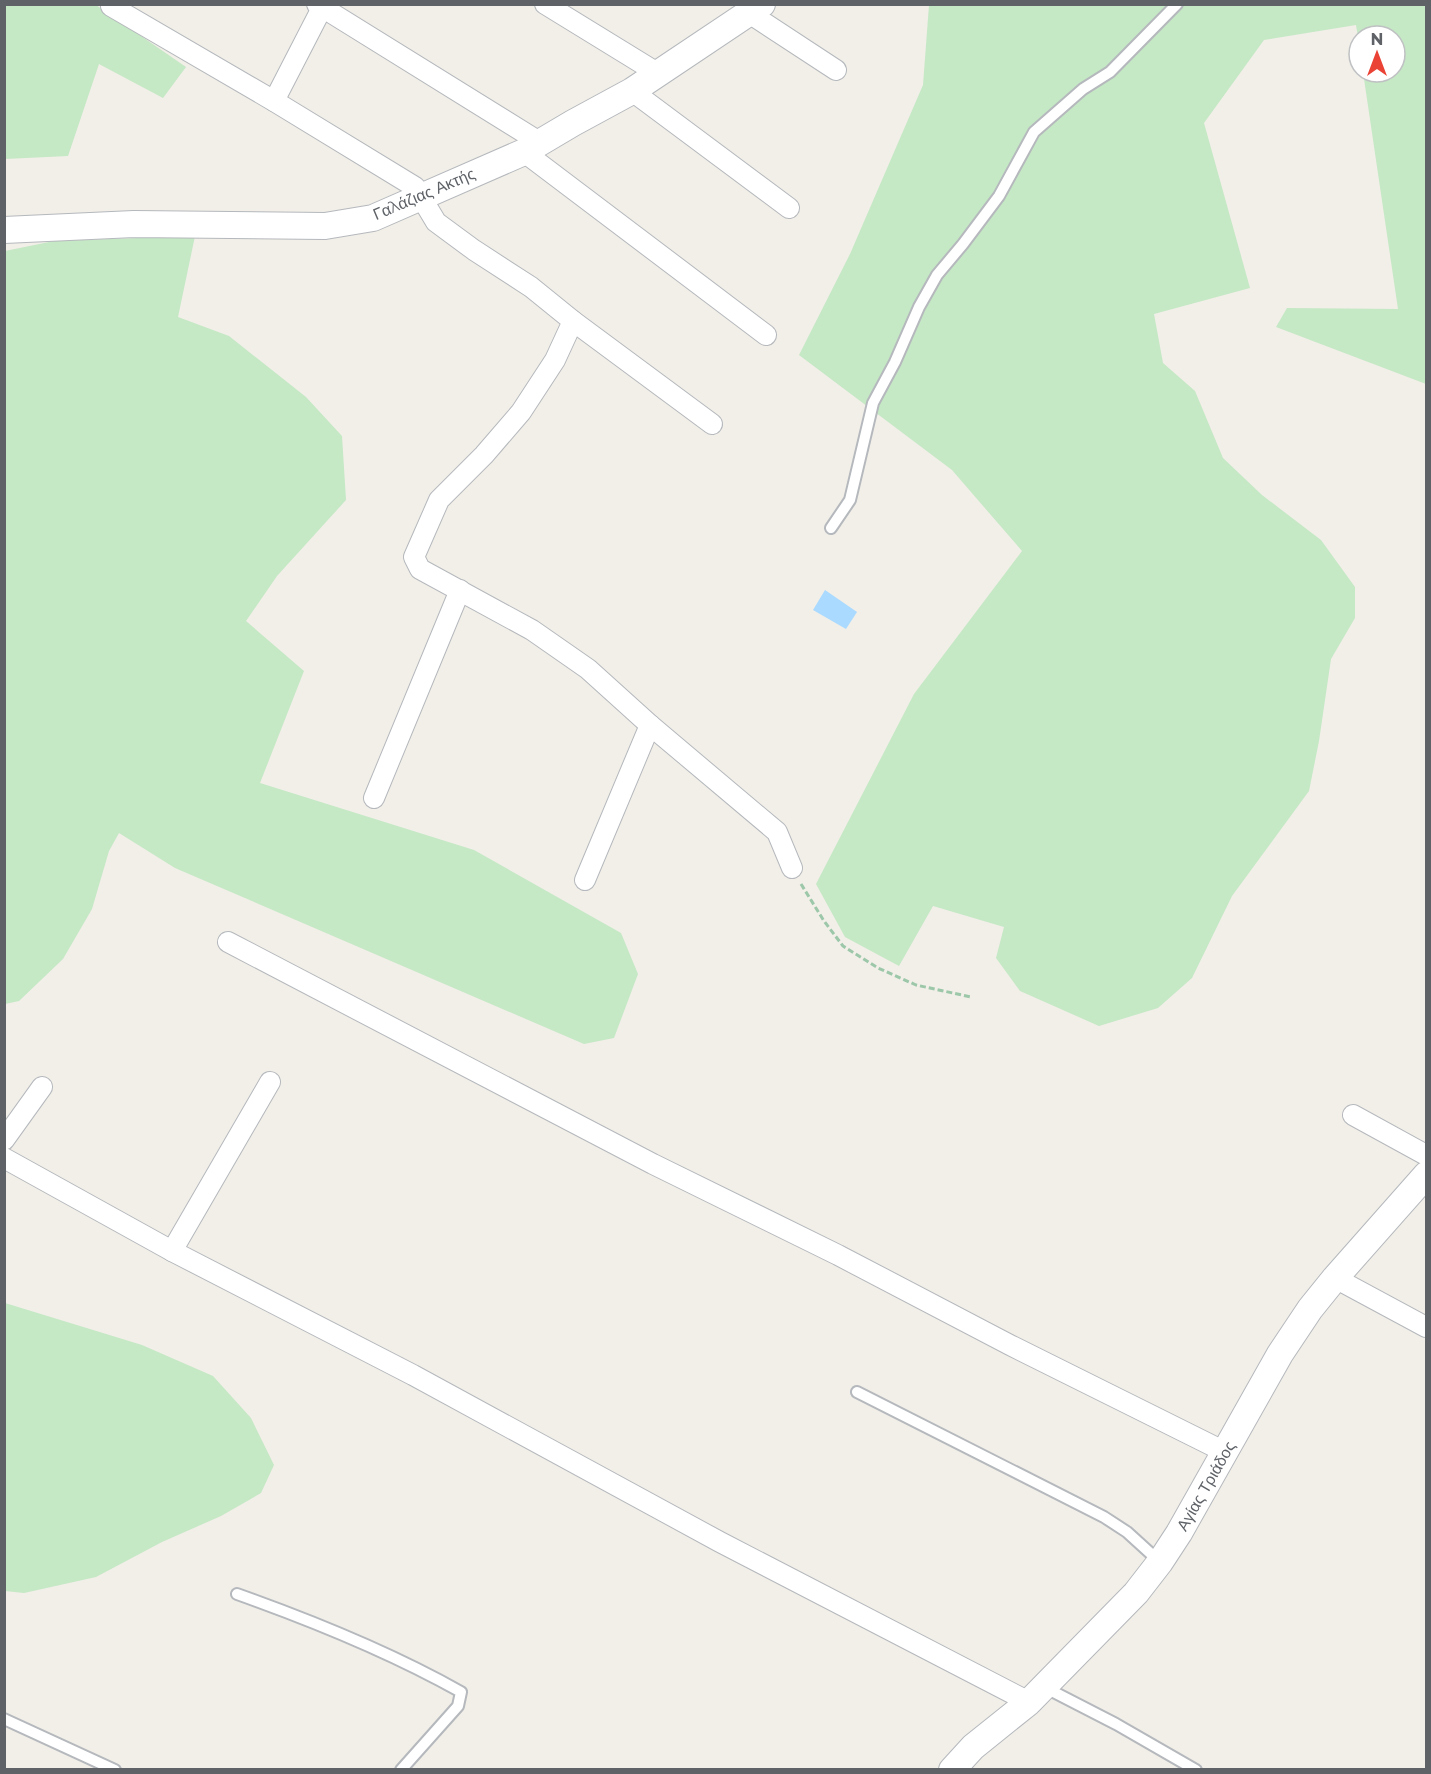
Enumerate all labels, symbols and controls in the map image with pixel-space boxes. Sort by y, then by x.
north arrow [1347,24,1407,84]
text: N [1371,30,1383,49]
street label: Γαλάζιας Ακτής [370,164,478,224]
street label: Αγίας Τριάδος [1173,1438,1239,1534]

